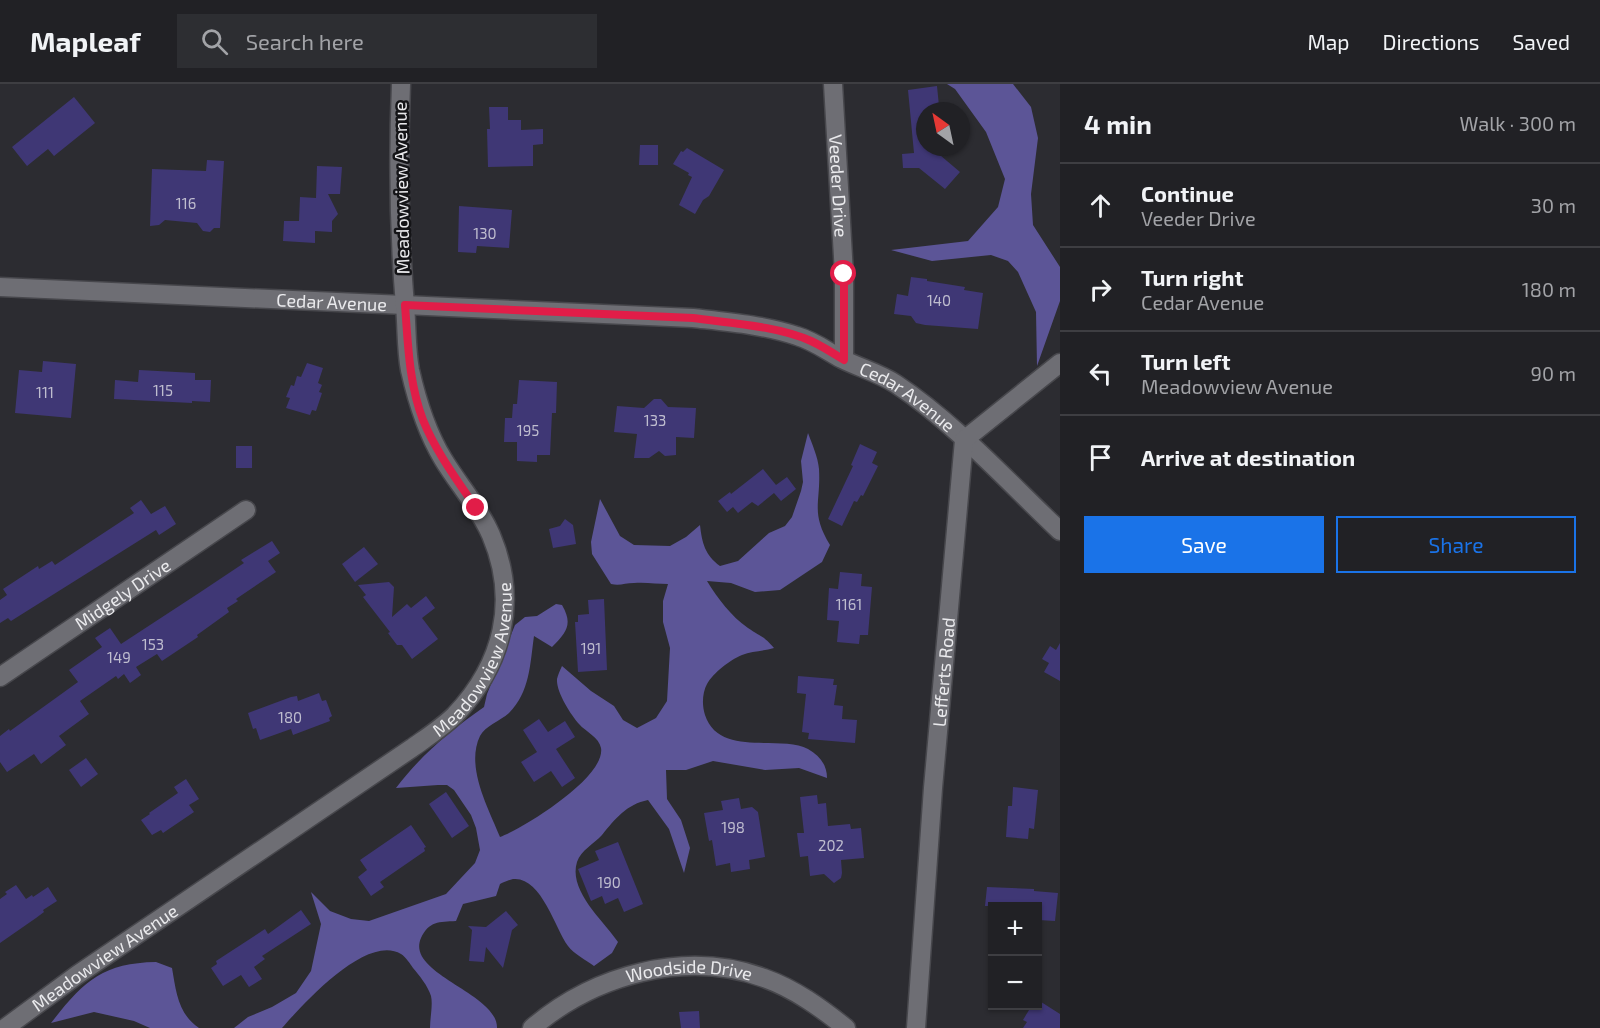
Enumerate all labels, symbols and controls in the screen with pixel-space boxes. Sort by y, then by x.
search box [177,14,597,68]
text: Mapleaf [30,24,141,58]
icon: search [198,25,231,58]
text: Search here [246,28,364,54]
text: Map [1307,29,1350,54]
text: Directions [1383,29,1479,54]
text: Saved [1512,29,1570,54]
street label: Meadowview Avenue [388,101,414,275]
north arrow [916,102,970,156]
text: 4 min [1084,108,1152,139]
text: Walk · 300 m [1460,111,1576,135]
street label: Veeder Drive [825,134,853,238]
text: Continue [1141,180,1234,206]
icon: ahead [1084,189,1117,222]
text: 30 m [1531,193,1576,217]
house number: 116 [176,194,196,212]
text: Veeder Drive [1141,206,1256,230]
house number: 130 [473,224,497,242]
route start [830,260,856,286]
text: Turn right [1141,264,1243,290]
icon: right [1084,273,1117,306]
text: 180 m [1522,277,1576,301]
street label: Cedar Avenue [276,288,388,315]
text: Cedar Avenue [1141,290,1264,314]
house number: 140 [927,291,951,309]
text: Turn left [1141,348,1230,374]
street label: Cedar Avenue [857,357,960,436]
icon: left [1084,357,1117,390]
text: 90 m [1531,361,1576,385]
text: Meadowview Avenue [1141,374,1333,398]
house number: 115 [153,381,173,399]
house number: 111 [36,383,54,401]
house number: 133 [644,411,666,429]
house number: 195 [517,421,539,439]
icon: arrive [1084,441,1117,474]
text: Arrive at destination [1141,444,1355,470]
route end [462,494,488,520]
button: Save [1084,516,1324,573]
button: Share [1336,516,1576,573]
street label: Midgely Drive [70,554,175,634]
street label: Meadowview Avenue [428,581,516,741]
house number: 1161 [836,595,862,613]
street label: Lefferts Road [927,616,959,728]
house number: 153 [142,635,164,653]
house number: 191 [581,639,601,657]
house number: 149 [107,648,131,666]
house number: 180 [278,708,302,726]
house number: 198 [721,818,745,836]
house number: 202 [818,836,844,854]
house number: 190 [597,873,621,891]
street label: Meadowview Avenue [27,899,182,1016]
map controls [988,902,1042,1010]
button: + [988,902,1042,956]
street label: Woodside Drive [623,955,755,987]
button: − [988,956,1042,1010]

